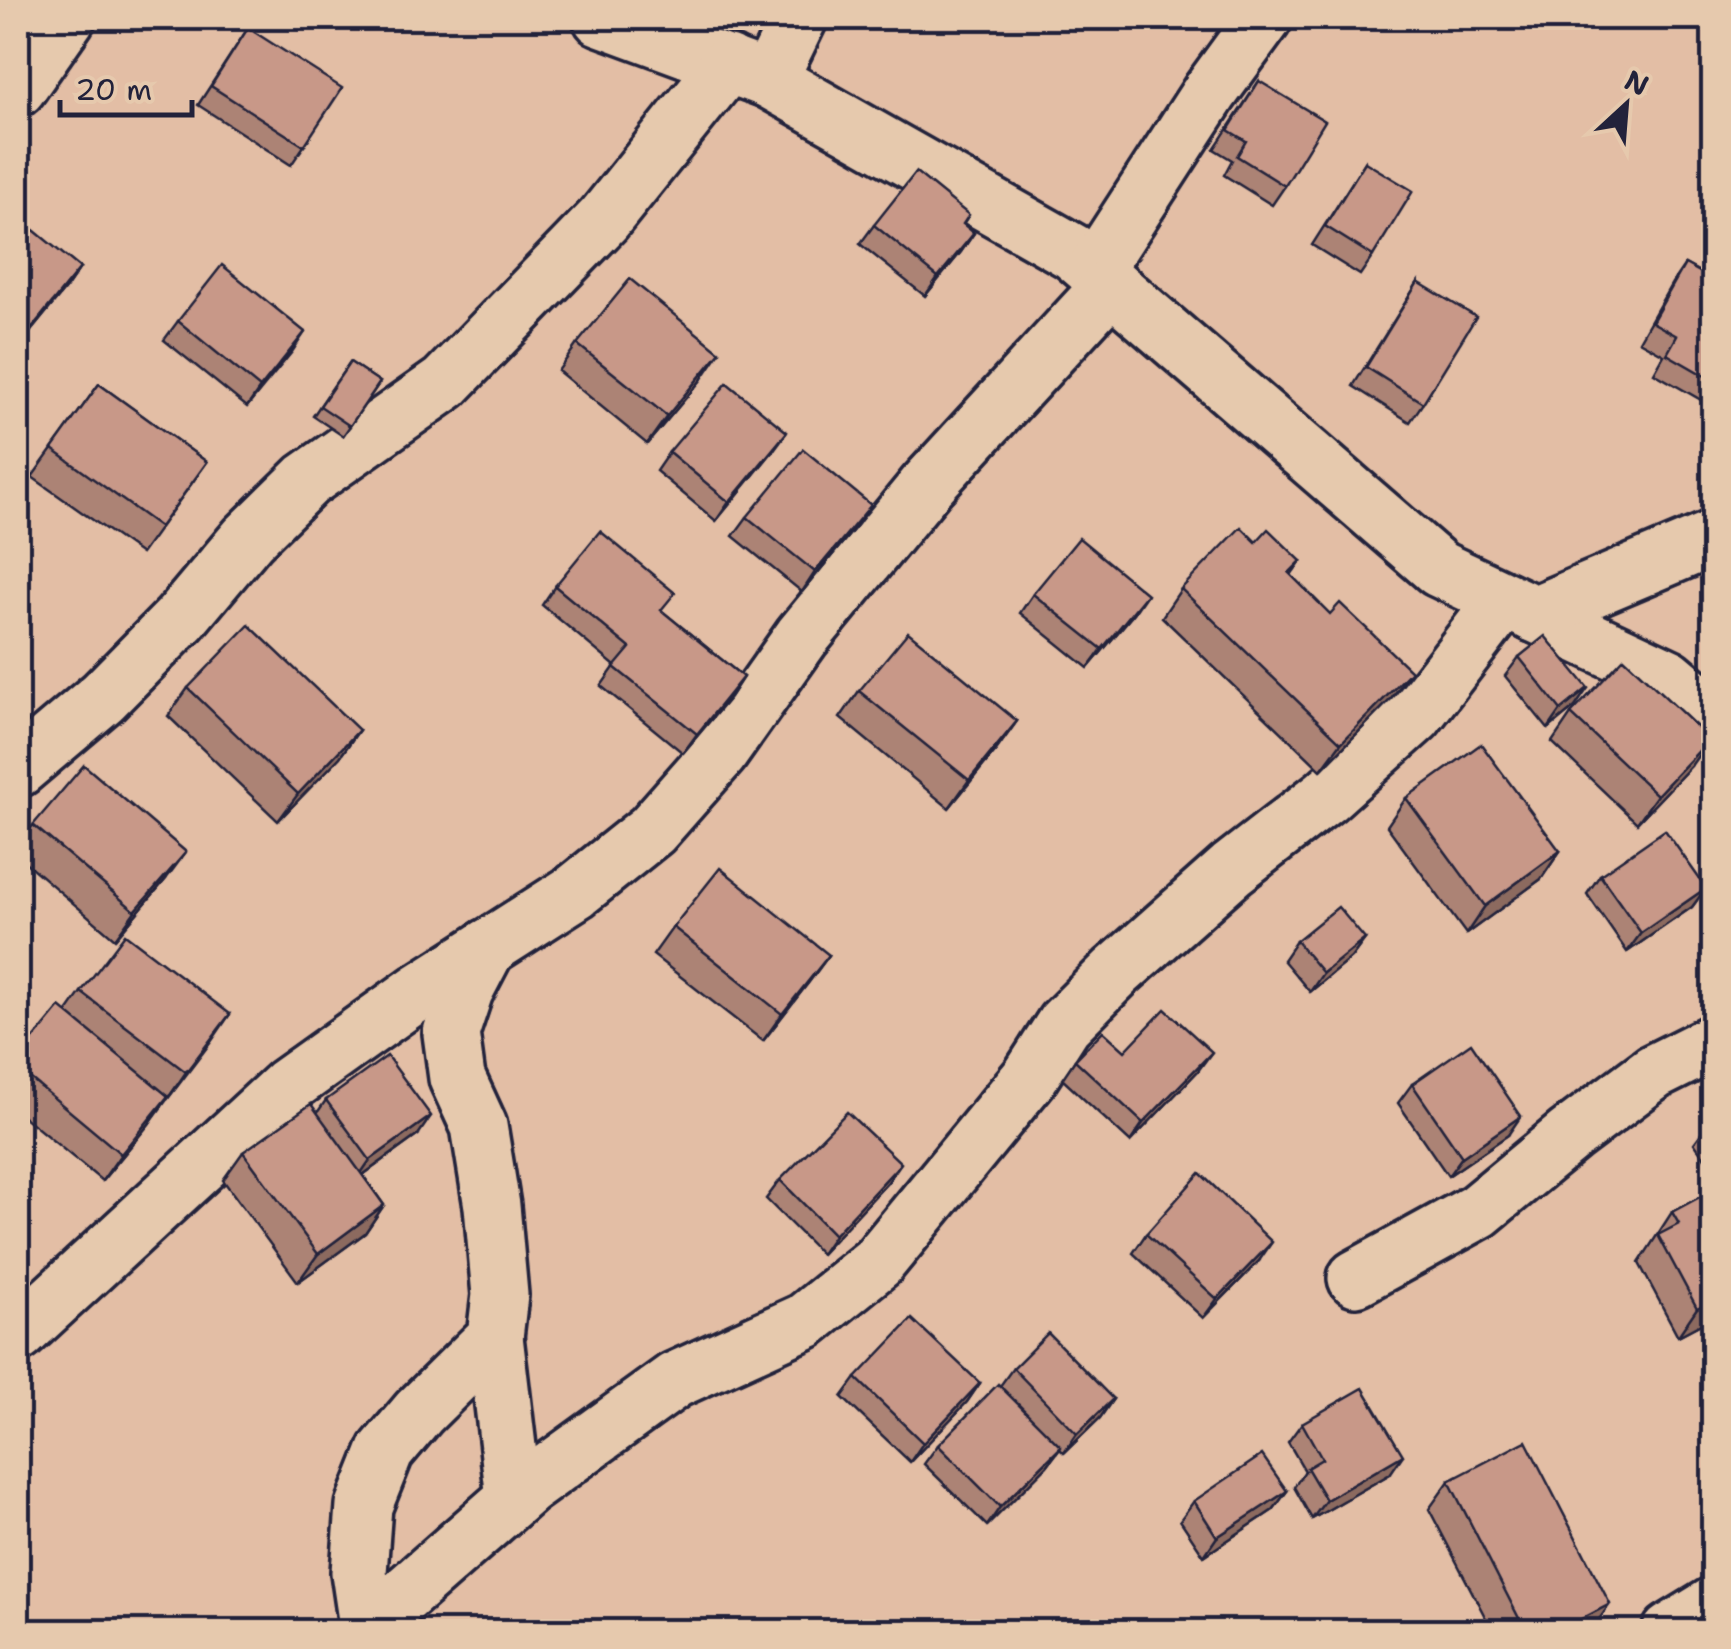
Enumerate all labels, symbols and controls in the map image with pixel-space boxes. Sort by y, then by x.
scale bar [60,55,192,117]
north arrow [1576,55,1676,155]
text: N [1619,61,1655,104]
text: 20 m [75,69,152,110]

